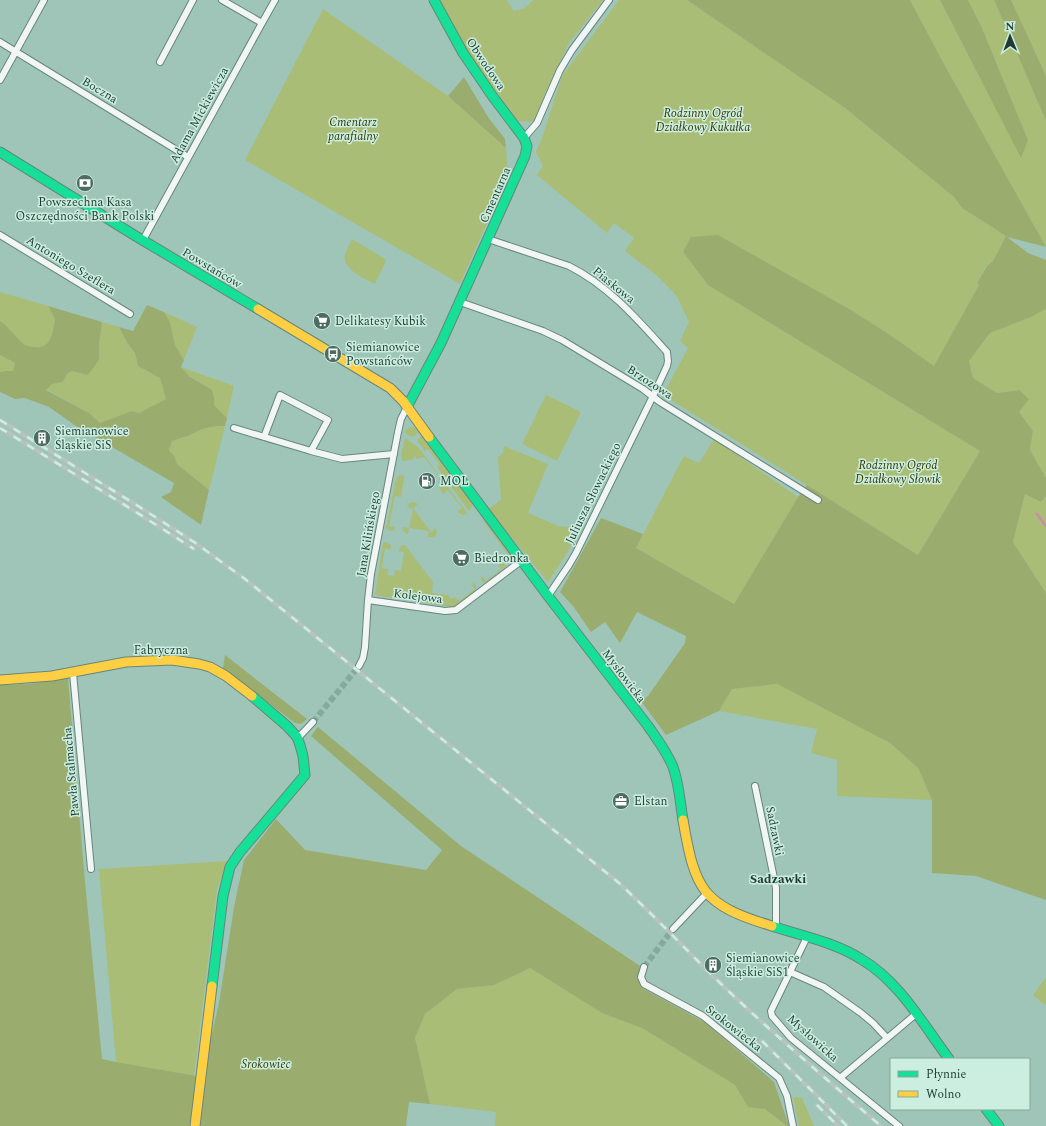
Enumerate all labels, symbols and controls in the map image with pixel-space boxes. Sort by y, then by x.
north arrow [990,16,1030,56]
text: N [1005,18,1014,35]
street label: Obwodowa [461,34,510,95]
street label: Adama Mickiewicza [165,63,234,167]
street label: Boczna [78,72,121,109]
park label: Rodzinny Ogród Działkowy Kukułka [656,104,750,137]
park label: Cmentarz parafialny [327,113,379,146]
street label: Cmentarna [475,164,516,226]
bank icon: Powszechna Kasa Oszczędności Bank Polski [75,173,95,193]
place label: Powszechna Kasa Oszczędności Bank Polski [16,193,155,226]
street label: Antoniego Szeflera [22,231,119,300]
street label: Powstańców [178,243,246,294]
street label: Piaskowa [588,262,639,309]
supermarket icon: Delikatesy Kubik [312,311,332,331]
place label: Delikatesy Kubik [335,312,426,331]
place label: Siemianowice Powstańców [346,338,420,371]
bus stop icon: Siemianowice Powstańców [323,344,343,364]
street label: Brzozowa [623,360,677,405]
place label: Siemianowice Śląskie SiS [55,422,129,455]
building icon: Siemianowice Śląskie SiS [32,428,52,448]
street label: Juliusza Słowackiego [561,439,626,547]
park label: Rodzinny Ogród Działkowy Słowik [855,456,941,489]
fuel station icon: MOL [417,471,437,491]
place label: MOL [440,472,469,491]
street label: Jana Kilińskiego [352,490,385,578]
supermarket icon: Biedronka [451,548,471,568]
place label: Biedronka [474,549,529,568]
street label: Kolejowa [392,584,444,609]
street label: Fabryczna [134,641,188,660]
street label: Mysłowicka [597,645,650,707]
street label: Pawła Stalmacha [58,726,85,817]
office icon: Elstan [611,791,631,811]
place label: Elstan [634,792,668,811]
street label: Sadzawki [760,805,789,858]
district label: Sadzawki [750,869,806,889]
place label: Siemianowice Śląskie SiS1 [726,949,800,982]
building icon: Siemianowice Śląskie SiS1 [703,955,723,975]
street label: Srokowiecka [701,1000,766,1057]
street label: Mysłowicka [783,1010,843,1067]
park label: Srokowiec [241,1055,291,1074]
legend [890,1058,1030,1110]
text: Płynnie [926,1065,967,1084]
text: Wolno [926,1085,961,1104]

